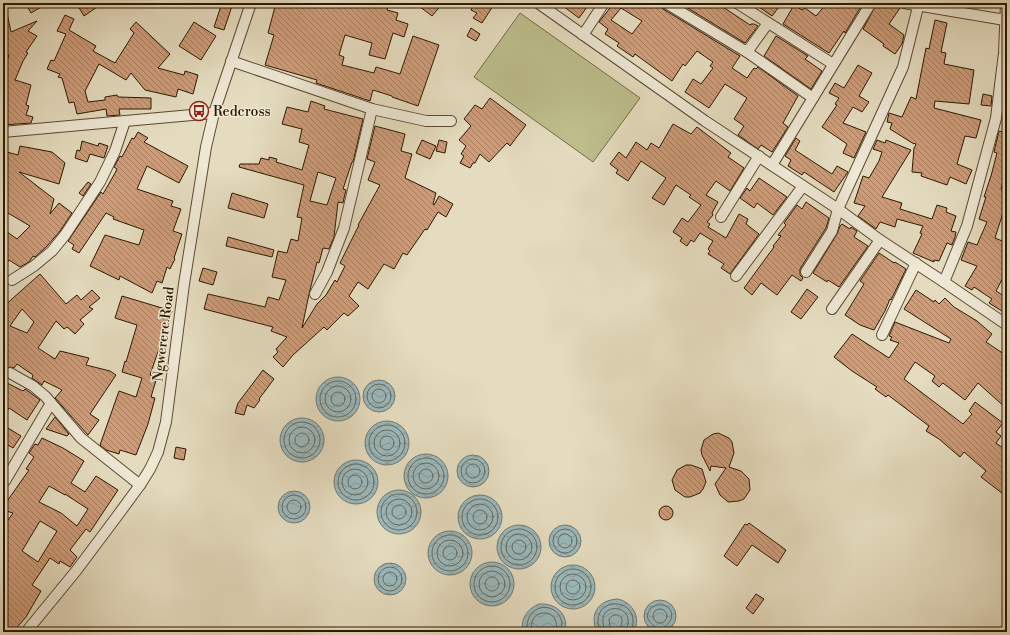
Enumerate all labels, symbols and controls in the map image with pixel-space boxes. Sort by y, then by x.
bus stop icon: Redcross [188,100,210,122]
place label: Redcross [213,103,271,121]
street label: Ngwerere Road [149,286,179,383]

